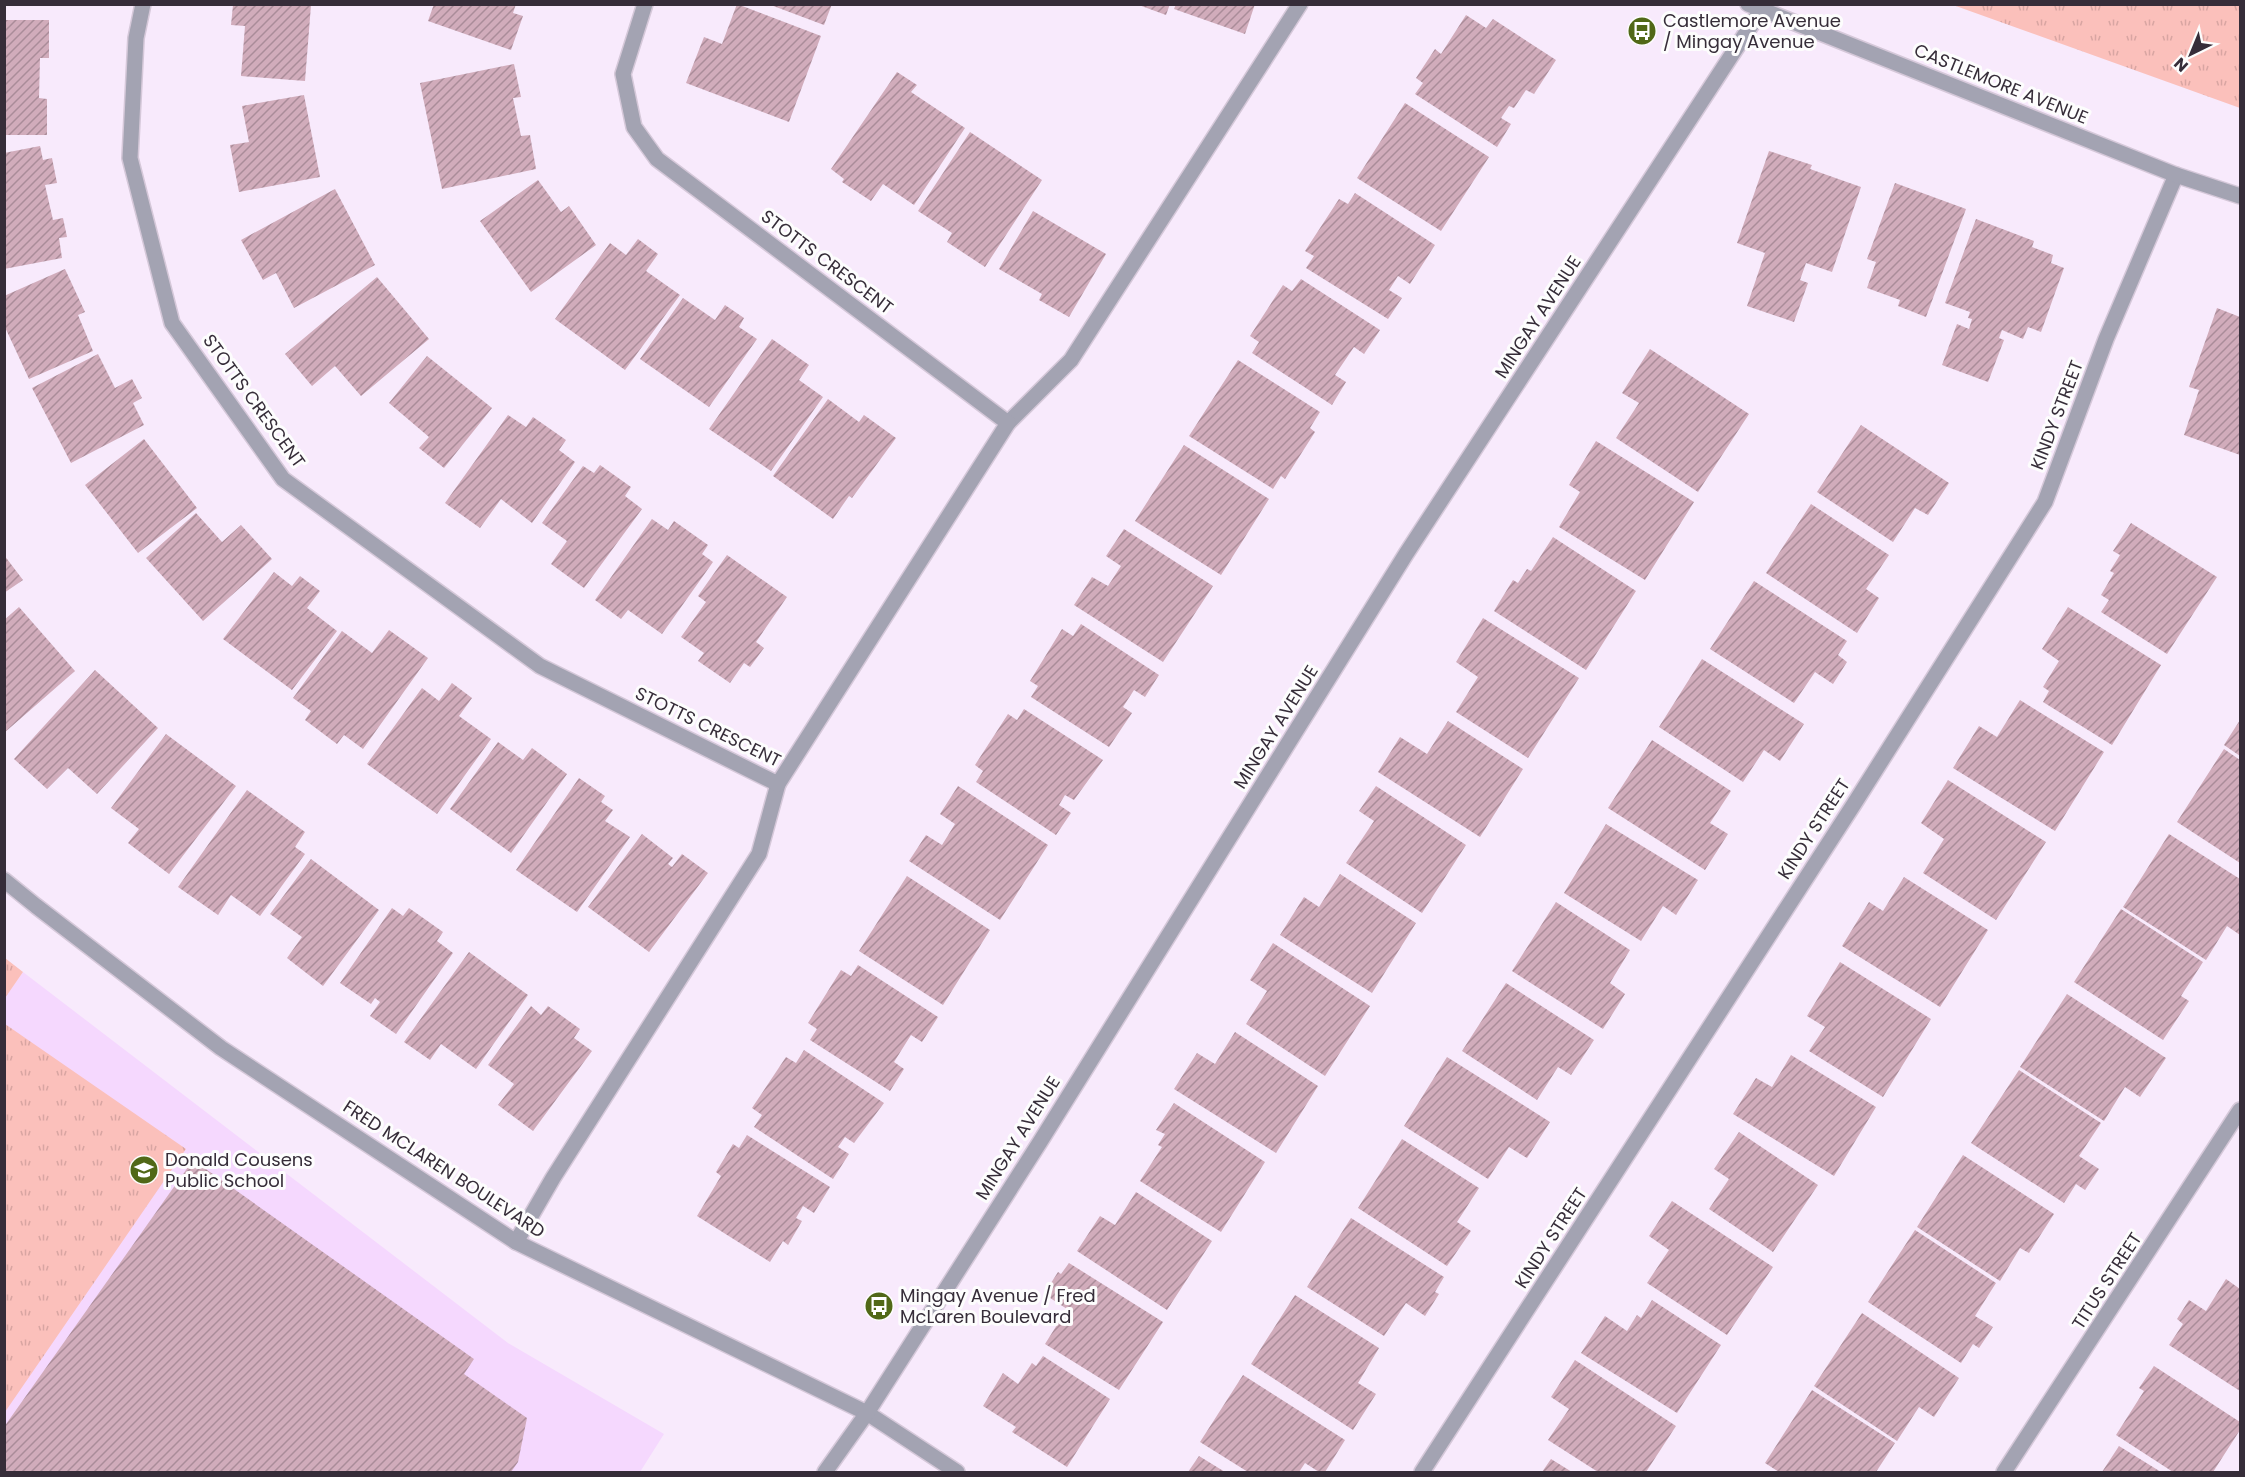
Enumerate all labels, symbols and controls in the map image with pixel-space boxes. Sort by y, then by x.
place label: Castlemore Avenue / Mingay Avenue [1663,8,1841,54]
bus stop icon: Castlemore Avenue / Mingay Avenue [1626,15,1658,47]
north arrow [2161,24,2221,84]
street label: CASTLEMORE AVENUE [1910,37,2092,130]
text: N [2169,52,2193,77]
street label: STOTTS CRESCENT [756,204,899,320]
street label: MINGAY AVENUE [1489,251,1587,383]
street label: STOTTS CRESCENT [197,329,312,473]
street label: KINDY STREET [2024,356,2089,473]
street label: MINGAY AVENUE [1227,660,1324,793]
street label: STOTTS CRESCENT [631,680,786,773]
street label: KINDY STREET [1772,773,1856,884]
street label: MINGAY AVENUE [969,1071,1066,1204]
street label: FRED MCLAREN BOULEVARD [338,1094,550,1243]
place label: Donald Cousens Public School [165,1147,313,1193]
school or university icon: Donald Cousens Public School [128,1154,160,1186]
street label: KINDY STREET [1509,1182,1593,1293]
street label: TITUS STREET [2066,1227,2147,1334]
place label: Mingay Avenue / Fred McLaren Boulevard [900,1283,1096,1329]
bus stop icon: Mingay Avenue / Fred McLaren Boulevard [863,1290,895,1322]

